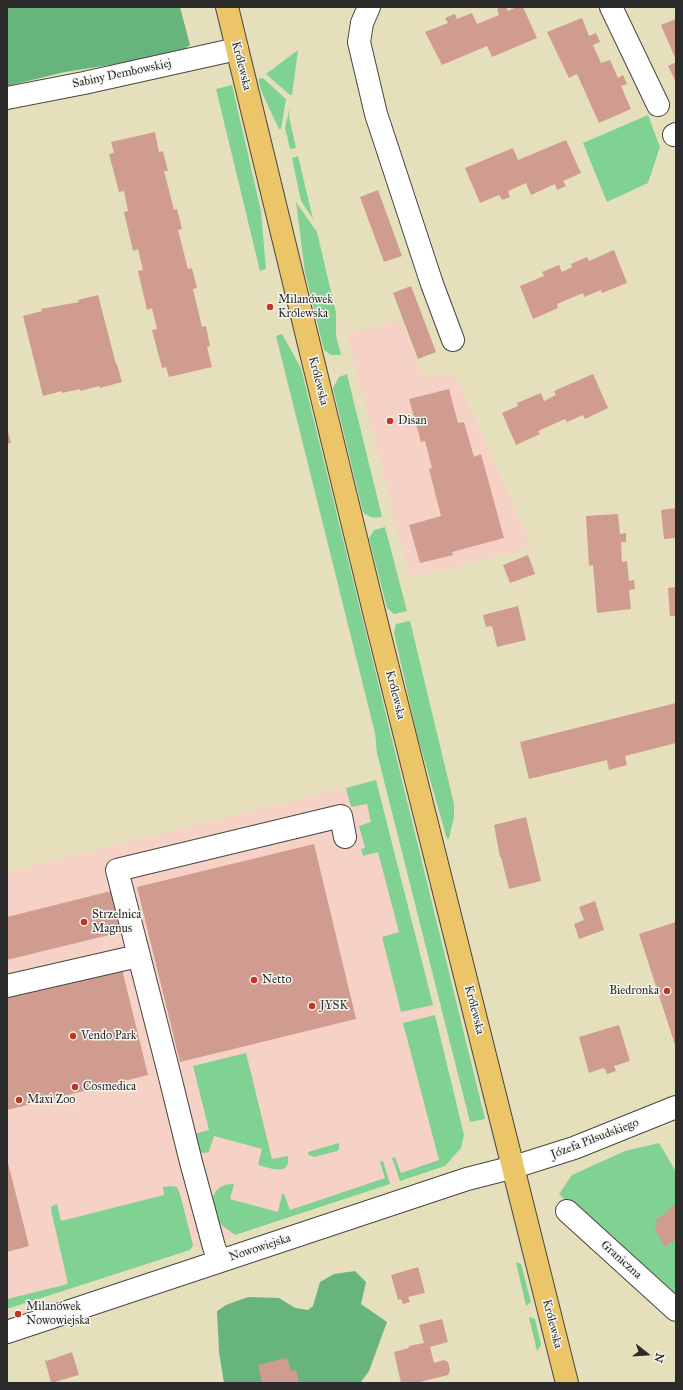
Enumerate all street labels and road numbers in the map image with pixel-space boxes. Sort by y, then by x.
street label: Królewska [228,40,254,92]
street label: Sabiny Dembowskiej [71,56,173,92]
street label: Królewska [305,355,331,407]
street label: Królewska [382,669,408,721]
street label: Królewska [461,984,487,1036]
street label: Józefa Piłsudskiego [549,1116,641,1162]
street label: Nowowiejska [227,1231,293,1265]
street label: Graniczna [598,1238,644,1282]
street label: Królewska [539,1298,565,1350]

